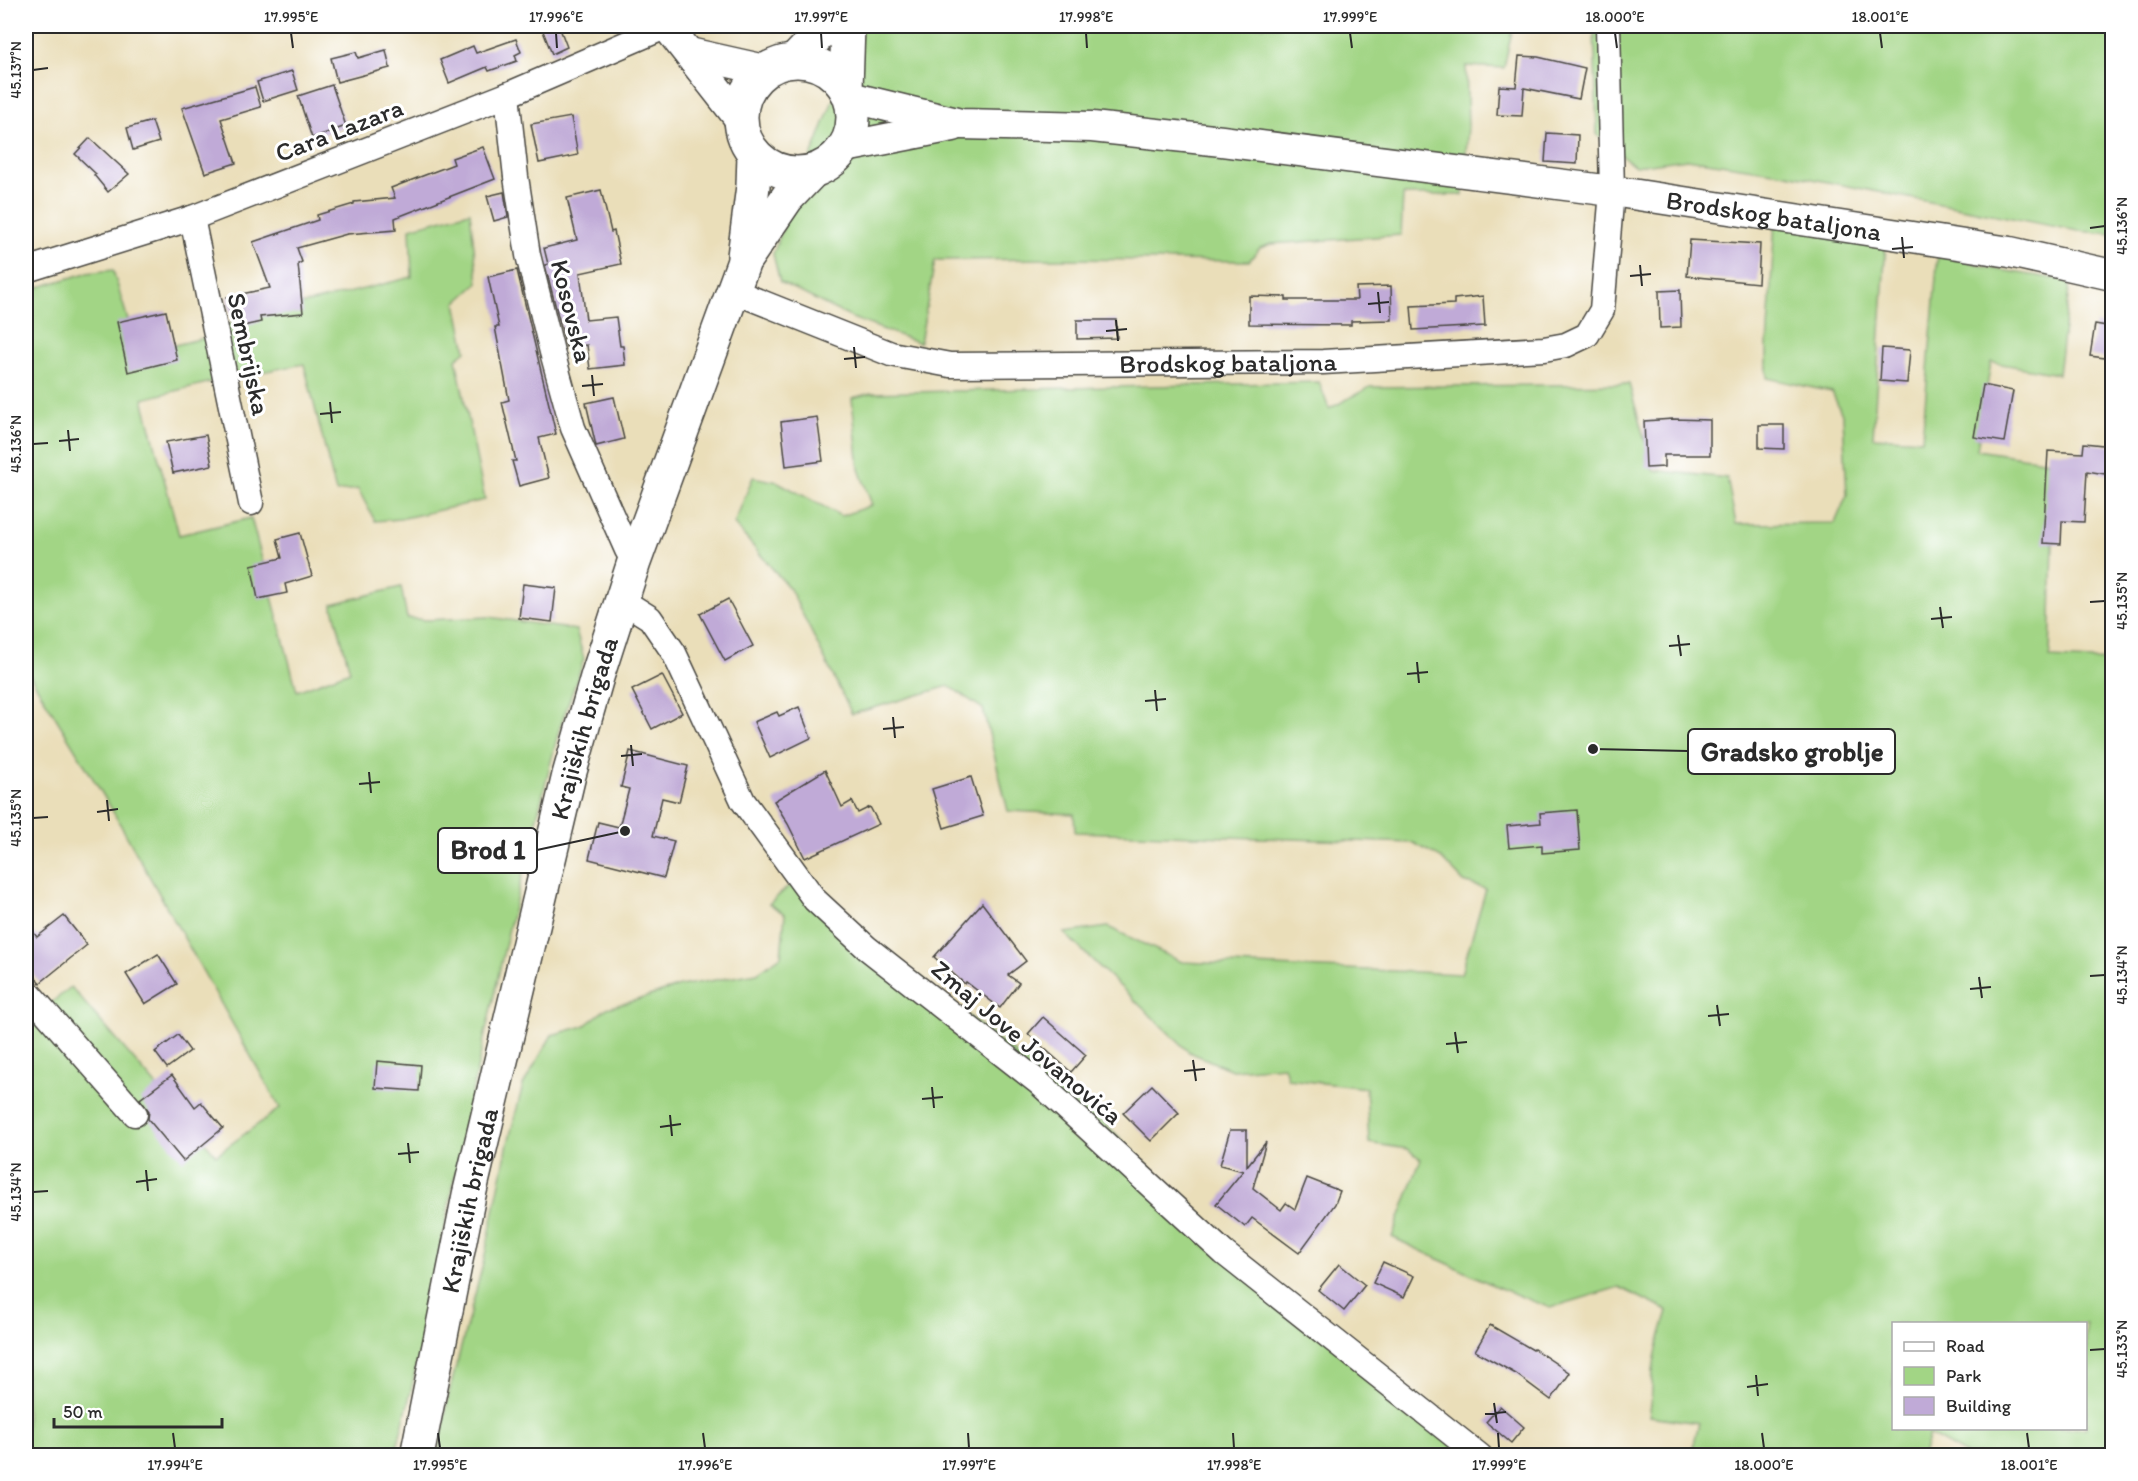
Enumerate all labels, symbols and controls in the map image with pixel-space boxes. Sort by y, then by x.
text: 17.995°E [264,8,318,26]
text: 17.996°E [529,8,583,26]
text: 17.997°E [794,8,848,26]
text: 17.998°E [1059,8,1113,26]
text: 17.999°E [1323,8,1377,26]
text: 18.000°E [1585,8,1645,26]
text: 18.001°E [1851,8,1909,26]
text: 45.137°N [7,41,25,99]
street label: Cara Lazara [271,91,408,169]
street label: Brodskog bataljona [1664,184,1884,248]
text: 45.136°N [2113,197,2131,255]
street label: Kosovska [544,256,600,366]
street label: Sembrijska [220,290,278,419]
street label: Brodskog bataljona [1119,345,1338,380]
text: 45.136°N [7,415,25,473]
text: 45.135°N [2113,572,2131,630]
street label: Krajiških brigada [543,632,625,823]
callout: Gradsko groblje [1688,729,1895,774]
text: Gradsko groblje [1700,735,1884,768]
text: 45.135°N [7,789,25,847]
callout: Brod 1 [438,828,537,873]
text: Brod 1 [450,833,526,866]
text: 45.134°N [2113,945,2131,1005]
street label: Zmaj Jove Jovanovića [925,953,1129,1131]
street label: Krajiških brigada [434,1104,505,1296]
text: 45.134°N [7,1162,25,1222]
text: 45.133°N [2113,1320,2131,1378]
legend [1892,1322,2087,1430]
text: Road [1946,1335,1985,1357]
text: Park [1946,1365,1981,1387]
scale bar [54,1391,222,1429]
text: Building [1946,1395,2012,1417]
text: 50 m [63,1401,103,1423]
text: 17.994°E [147,1456,203,1474]
text: 17.995°E [413,1456,467,1474]
text: 17.996°E [678,1456,732,1474]
text: 17.997°E [942,1456,996,1474]
text: 17.998°E [1207,1456,1261,1474]
text: 17.999°E [1472,1456,1526,1474]
text: 18.000°E [1734,1456,1794,1474]
text: 18.001°E [2000,1456,2058,1474]

